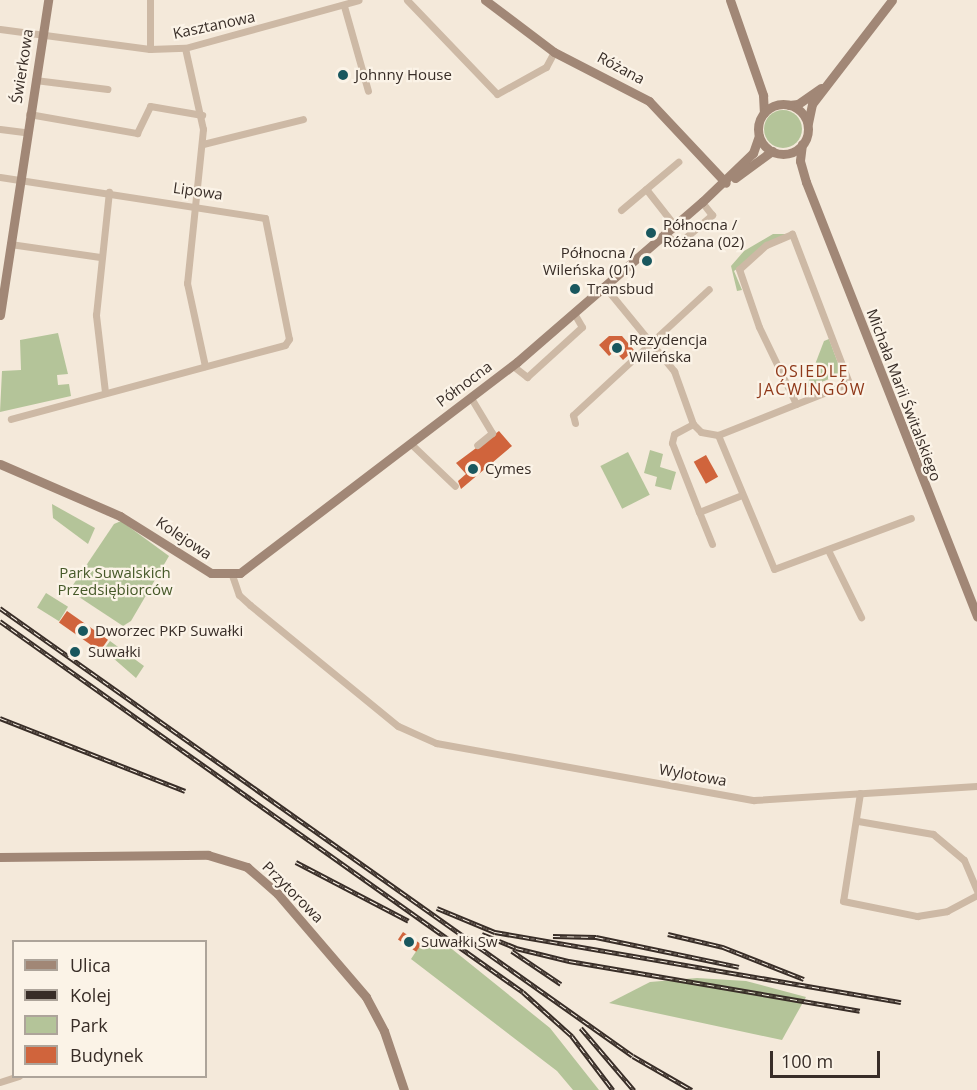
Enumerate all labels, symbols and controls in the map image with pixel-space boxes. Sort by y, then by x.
street label: Kasztanowa [171,8,257,42]
street label: Świerkowa [7,28,37,104]
street label: Różana [594,48,648,88]
place label: Johnny House [355,66,452,84]
marker: Johnny House [336,68,350,82]
street label: Lipowa [172,179,224,203]
place label: Północna / Różana (02) [663,215,744,250]
marker: Północna / Różana (02) [644,226,658,240]
place label: Północna / Wileńska (01) [543,243,635,278]
marker: Północna / Wileńska (01) [640,254,654,268]
place label: Transbud [587,280,654,298]
marker: Transbud [568,282,582,296]
street label: Michała Marii Świtalskiego [863,306,945,484]
place label: Rezydencja Wileńska [629,330,707,365]
marker: Rezydencja Wileńska [610,341,624,355]
street label: Północna [433,357,495,411]
district label: OSIEDLE JAĆWINGÓW [758,361,866,399]
place label: Cymes [485,460,531,478]
marker: Cymes [466,462,480,476]
street label: Kolejowa [153,513,215,563]
park label: Park Suwalskich Przedsiębiorców [57,563,173,598]
place label: Dworzec PKP Suwałki [95,622,243,640]
marker: Dworzec PKP Suwałki [76,624,90,638]
marker: Suwałki [66,643,84,661]
place label: Suwałki [88,643,141,661]
street label: Wylotowa [658,760,728,790]
street label: Przytorowa [259,858,327,926]
place label: Suwałki Sw [421,933,498,951]
marker: Suwałki Sw [402,935,416,949]
legend [12,940,207,1078]
text: Ulica [70,953,111,977]
text: Kolej [70,983,111,1007]
text: Park [70,1013,108,1037]
scale bar [773,1039,882,1077]
text: Budynek [70,1043,143,1067]
text: 100 m [781,1049,833,1073]

